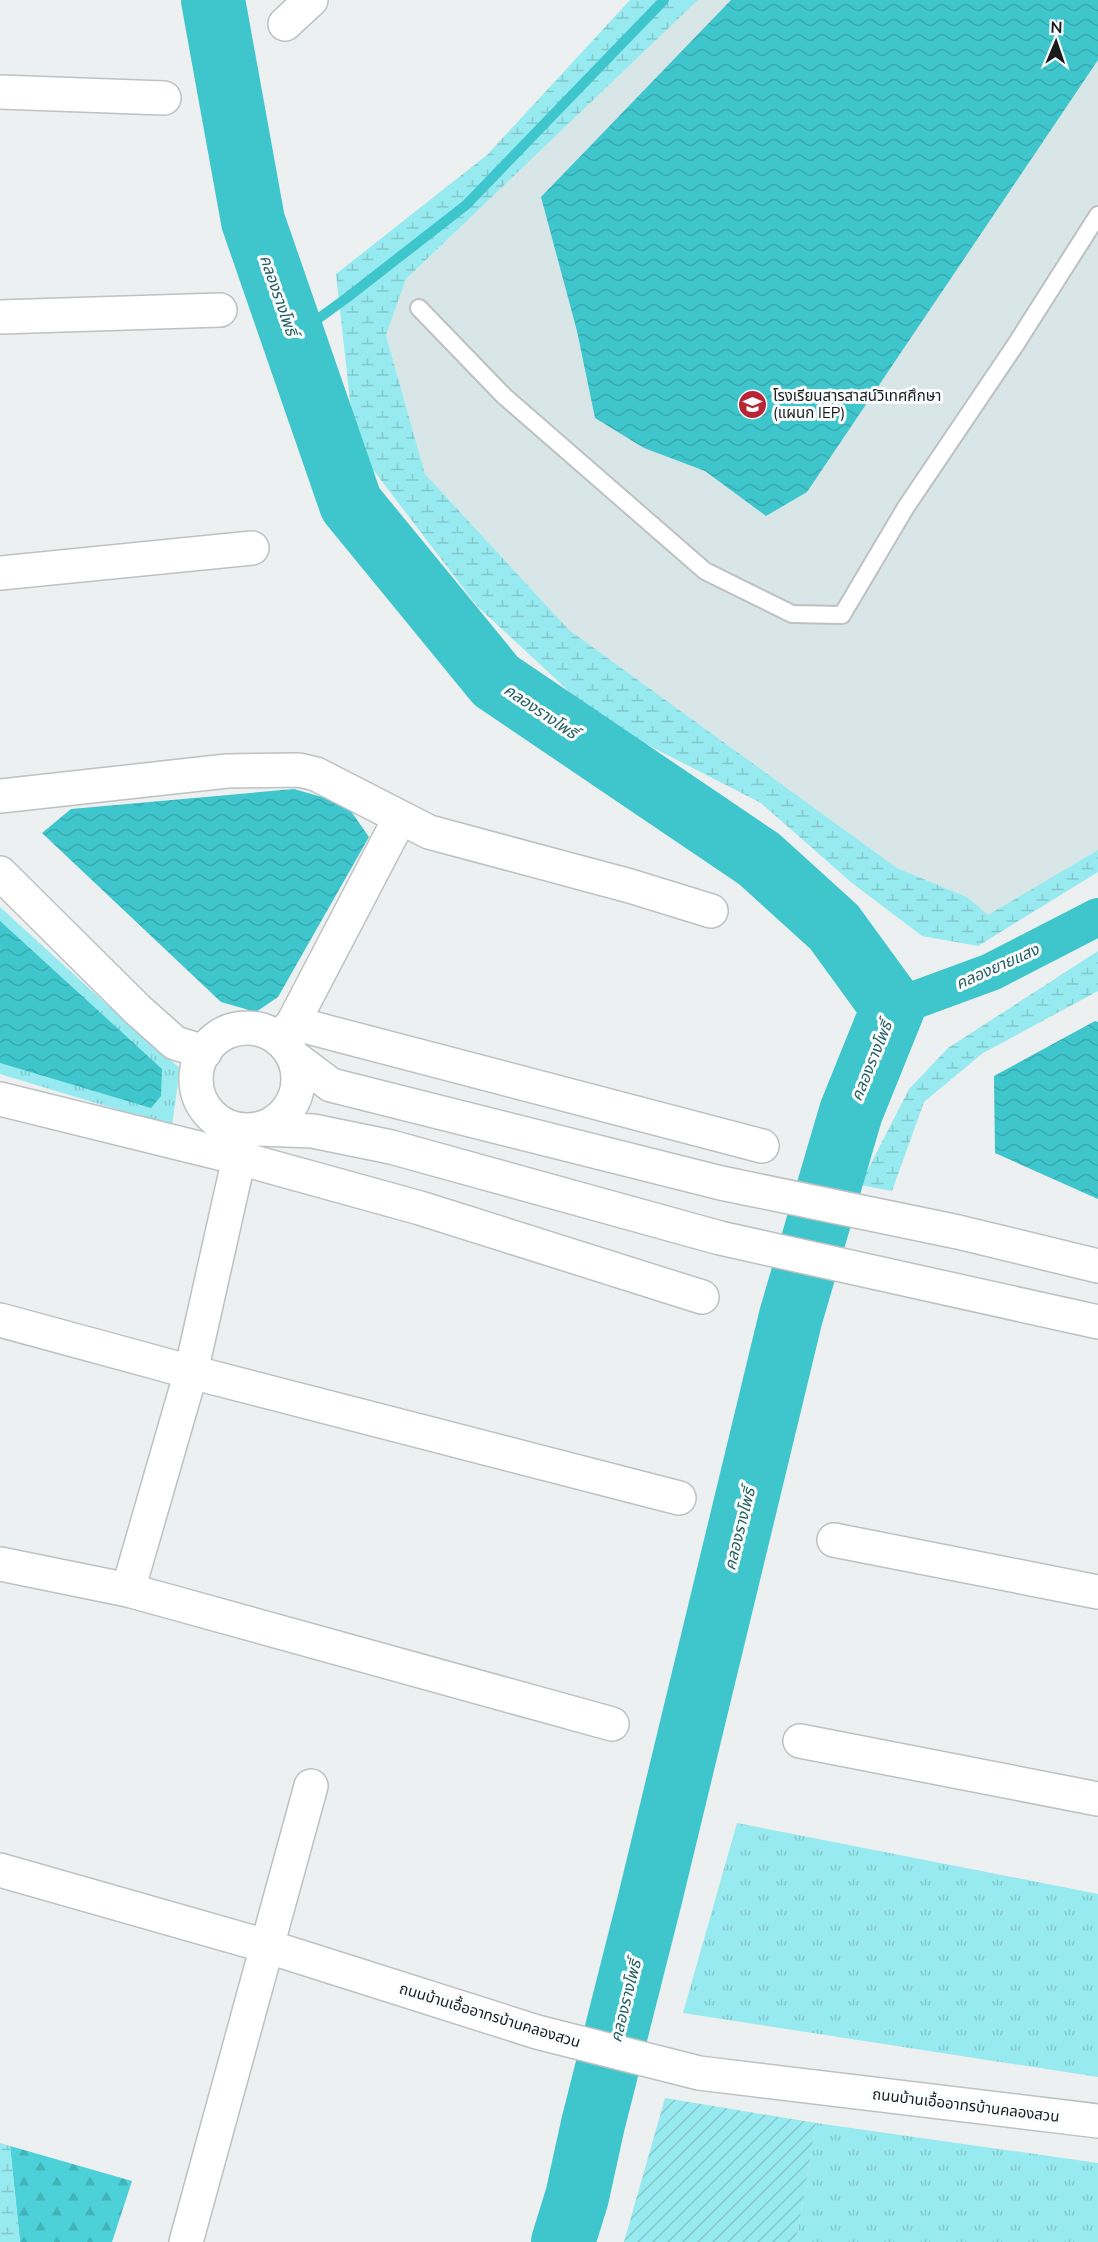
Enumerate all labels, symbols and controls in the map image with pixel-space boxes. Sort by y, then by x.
north arrow [1026,12,1086,72]
text: N [1050,17,1063,37]
water label: คลองรางโพธิ์ [256,252,304,342]
place label: โรงเรียนสารสาสน์วิเทศศึกษา (แผนก IEP) [773,386,941,422]
school or university icon: โรงเรียนสารสาสน์วิเทศศึกษา (แผนก IEP) [736,388,768,420]
water label: คลองรางโพธิ์ [501,679,585,745]
water label: คลองยายแสง [952,938,1043,993]
water label: คลองรางโพธิ์ [846,1014,898,1104]
water label: คลองรางโพธิ์ [719,1482,760,1572]
water label: คลองรางโพธิ์ [605,1954,646,2044]
street label: ถนนบ้านเอื้ออาทรบ้านคลองสวน [397,1977,583,2052]
street label: ถนนบ้านเอื้ออาทรบ้านคลองสวน [871,2083,1061,2126]

